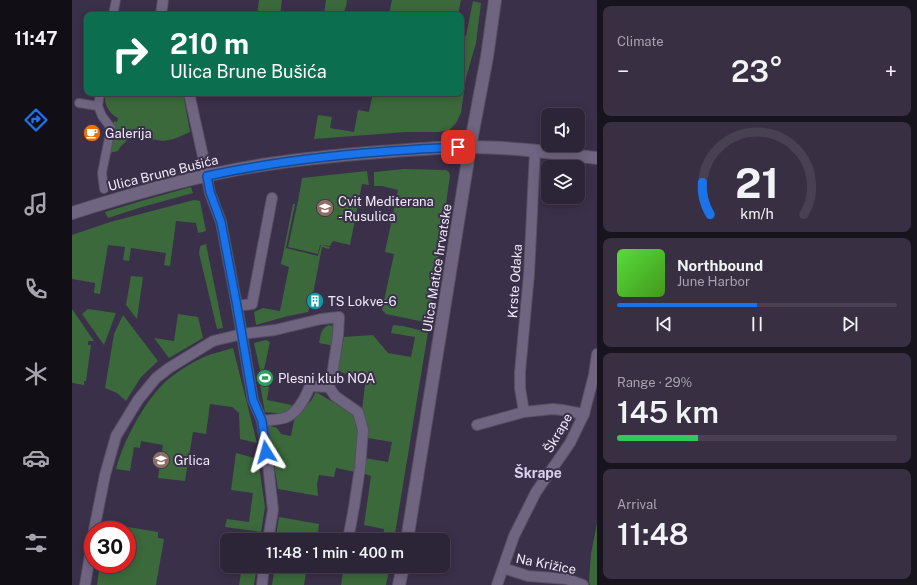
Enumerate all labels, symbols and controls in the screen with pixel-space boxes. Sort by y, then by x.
text: 210 m [170,27,249,60]
text: 11:47 [14,28,58,49]
icon: right [104,28,156,80]
text: Climate [617,34,664,49]
text: 23° [731,53,783,89]
text: − [617,58,629,84]
text: + [885,58,897,84]
text: Ulica Brune Bušića [170,61,327,82]
icon: directions [22,106,50,134]
map controls [541,108,585,204]
button: sound [541,108,585,152]
cafe icon: Galerija [82,123,102,143]
place label: Galerija [105,126,152,141]
pin [441,130,475,164]
icon: arrive [447,136,469,158]
street label: Ulica Brune Bušića [106,152,220,194]
text: 21 [735,157,779,206]
button: layers [541,160,585,204]
icon: music [22,190,50,218]
place label: Cvit Mediterana - Rusulica [338,194,434,224]
school or university icon: Cvit Mediterana - Rusulica [315,198,335,218]
street label: Ulica Matice hrvatske [419,203,455,333]
text: km/h [740,204,774,221]
street label: Krste Odaka [505,243,525,319]
text: Northbound [677,257,763,274]
text: June Harbor [677,274,750,289]
icon: phone [22,275,50,303]
building icon: TS Lokve-6 [305,291,325,311]
place label: TS Lokve-6 [328,294,397,309]
icon: previous [653,313,675,335]
icon: pause [746,313,768,335]
icon: next [839,313,861,335]
icon: climate [22,360,50,388]
sports icon: Plesni klub NOA [255,368,275,388]
place label: Plesni klub NOA [278,371,375,386]
text: Range · 29% [617,375,692,390]
text: 145 km [617,394,719,430]
street label: Škrape [541,411,575,455]
position arrow [245,431,287,473]
icon: car [22,444,50,472]
school or university icon: Grlica [151,450,171,470]
place label: Grlica [174,453,210,468]
district label: Škrape [514,464,562,481]
text: Arrival [617,497,657,512]
text: 11:48 [617,516,689,552]
speed limit sign: 30 [84,521,136,573]
icon: filters [22,529,50,557]
text: 11:48 · 1 min · 400 m [266,544,404,561]
street label: Na Križice [515,551,577,577]

